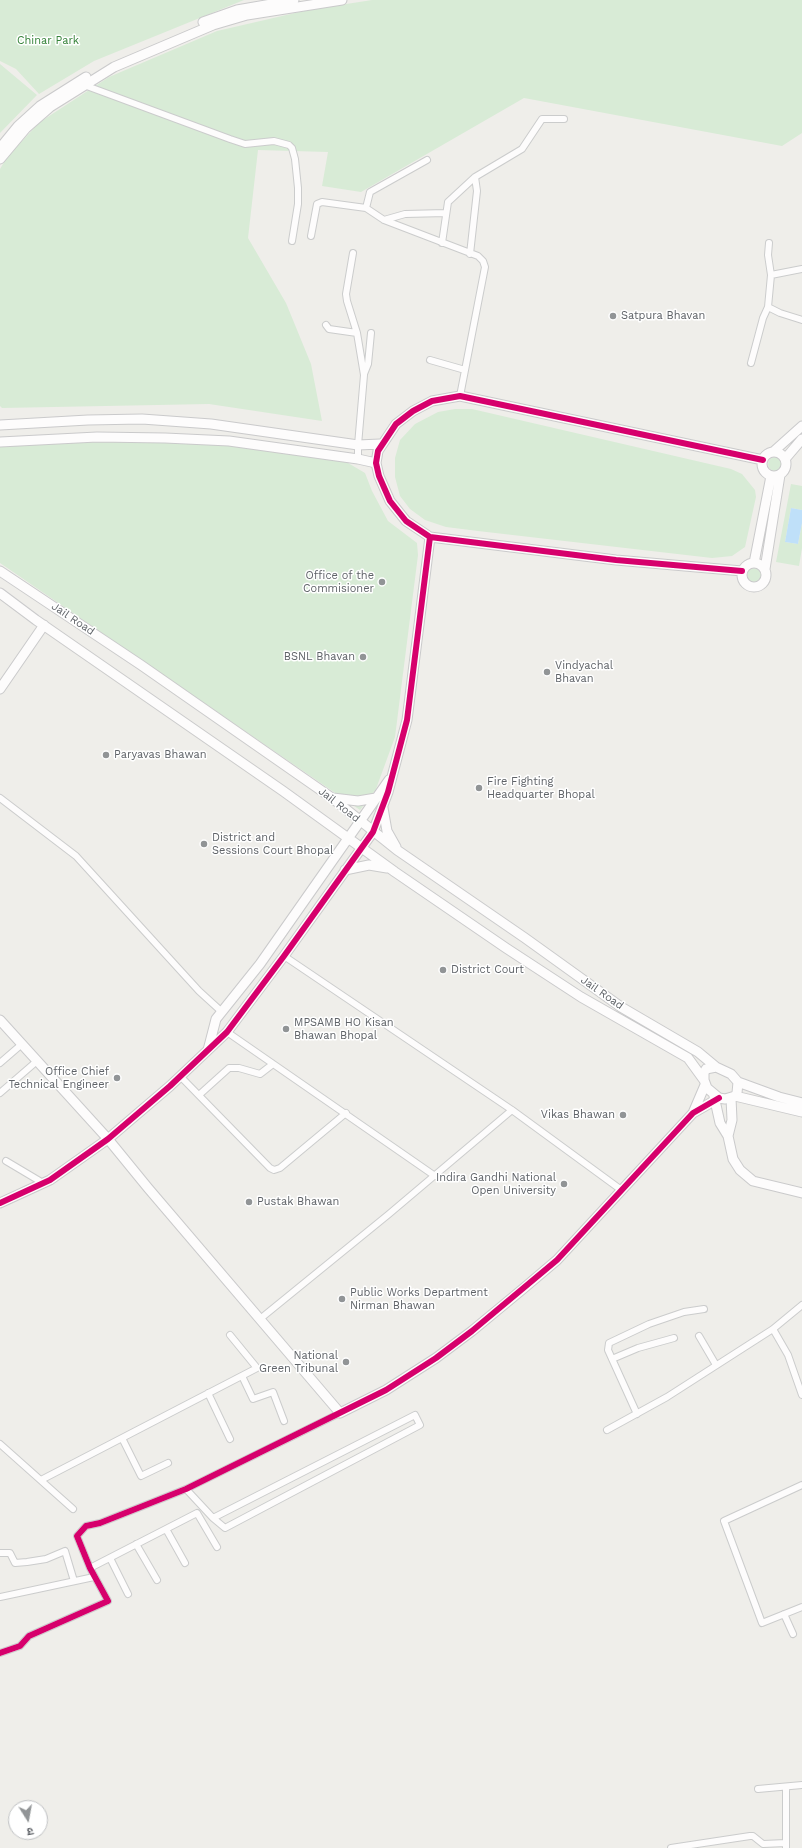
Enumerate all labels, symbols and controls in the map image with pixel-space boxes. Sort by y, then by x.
park label: Chinar Park [17,34,79,48]
place label: Satpura Bhavan [621,309,705,323]
marker: Satpura Bhavan [608,311,618,321]
place label: Office of the Commisioner [303,569,374,595]
marker: Office of the Commisioner [377,577,387,587]
street label: Jail Road [49,600,97,638]
place label: BSNL Bhavan [284,650,355,664]
marker: BSNL Bhavan [358,652,368,662]
place label: Vindyachal Bhavan [555,659,613,685]
marker: Vindyachal Bhavan [542,667,552,677]
place label: Paryavas Bhawan [114,748,207,762]
marker: Paryavas Bhawan [101,750,111,760]
place label: Fire Fighting Headquarter Bhopal [487,775,595,801]
marker: Fire Fighting Headquarter Bhopal [474,783,484,793]
street label: Jail Road [316,785,362,825]
place label: District and Sessions Court Bhopal [212,831,333,857]
marker: District and Sessions Court Bhopal [199,839,209,849]
place label: District Court [451,963,524,977]
marker: District Court [438,965,448,975]
street label: Jail Road [578,973,626,1013]
place label: MPSAMB HO Kisan Bhawan Bhopal [294,1016,394,1042]
marker: MPSAMB HO Kisan Bhawan Bhopal [281,1024,291,1034]
place label: Office Chief Technical Engineer [8,1065,109,1091]
marker: Office Chief Technical Engineer [112,1073,122,1083]
place label: Vikas Bhawan [541,1108,615,1122]
marker: Vikas Bhawan [618,1110,628,1120]
place label: Indira Gandhi National Open University [436,1171,556,1197]
marker: Indira Gandhi National Open University [559,1179,569,1189]
place label: Pustak Bhawan [257,1195,339,1209]
marker: Pustak Bhawan [244,1197,254,1207]
place label: Public Works Department Nirman Bhawan [350,1286,488,1312]
marker: Public Works Department Nirman Bhawan [337,1294,347,1304]
place label: National Green Tribunal [259,1349,338,1375]
marker: National Green Tribunal [341,1357,351,1367]
north arrow [8,1800,48,1840]
text: उ [26,1824,35,1838]

